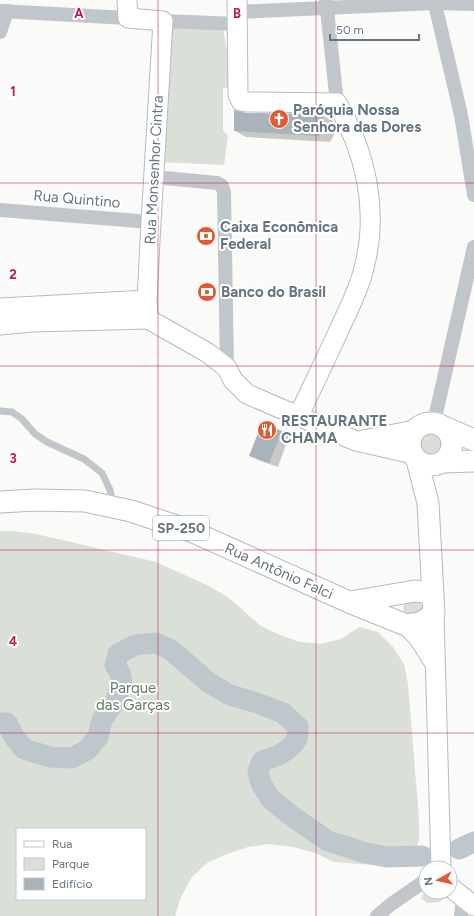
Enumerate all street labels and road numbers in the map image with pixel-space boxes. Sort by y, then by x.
street label: Rua Monsenhor Cintra [141,95,167,245]
street label: Rua Quintino [33,186,122,212]
road number: SP-250 [153,516,209,540]
street label: Rua Antônio Falci [222,539,336,603]

